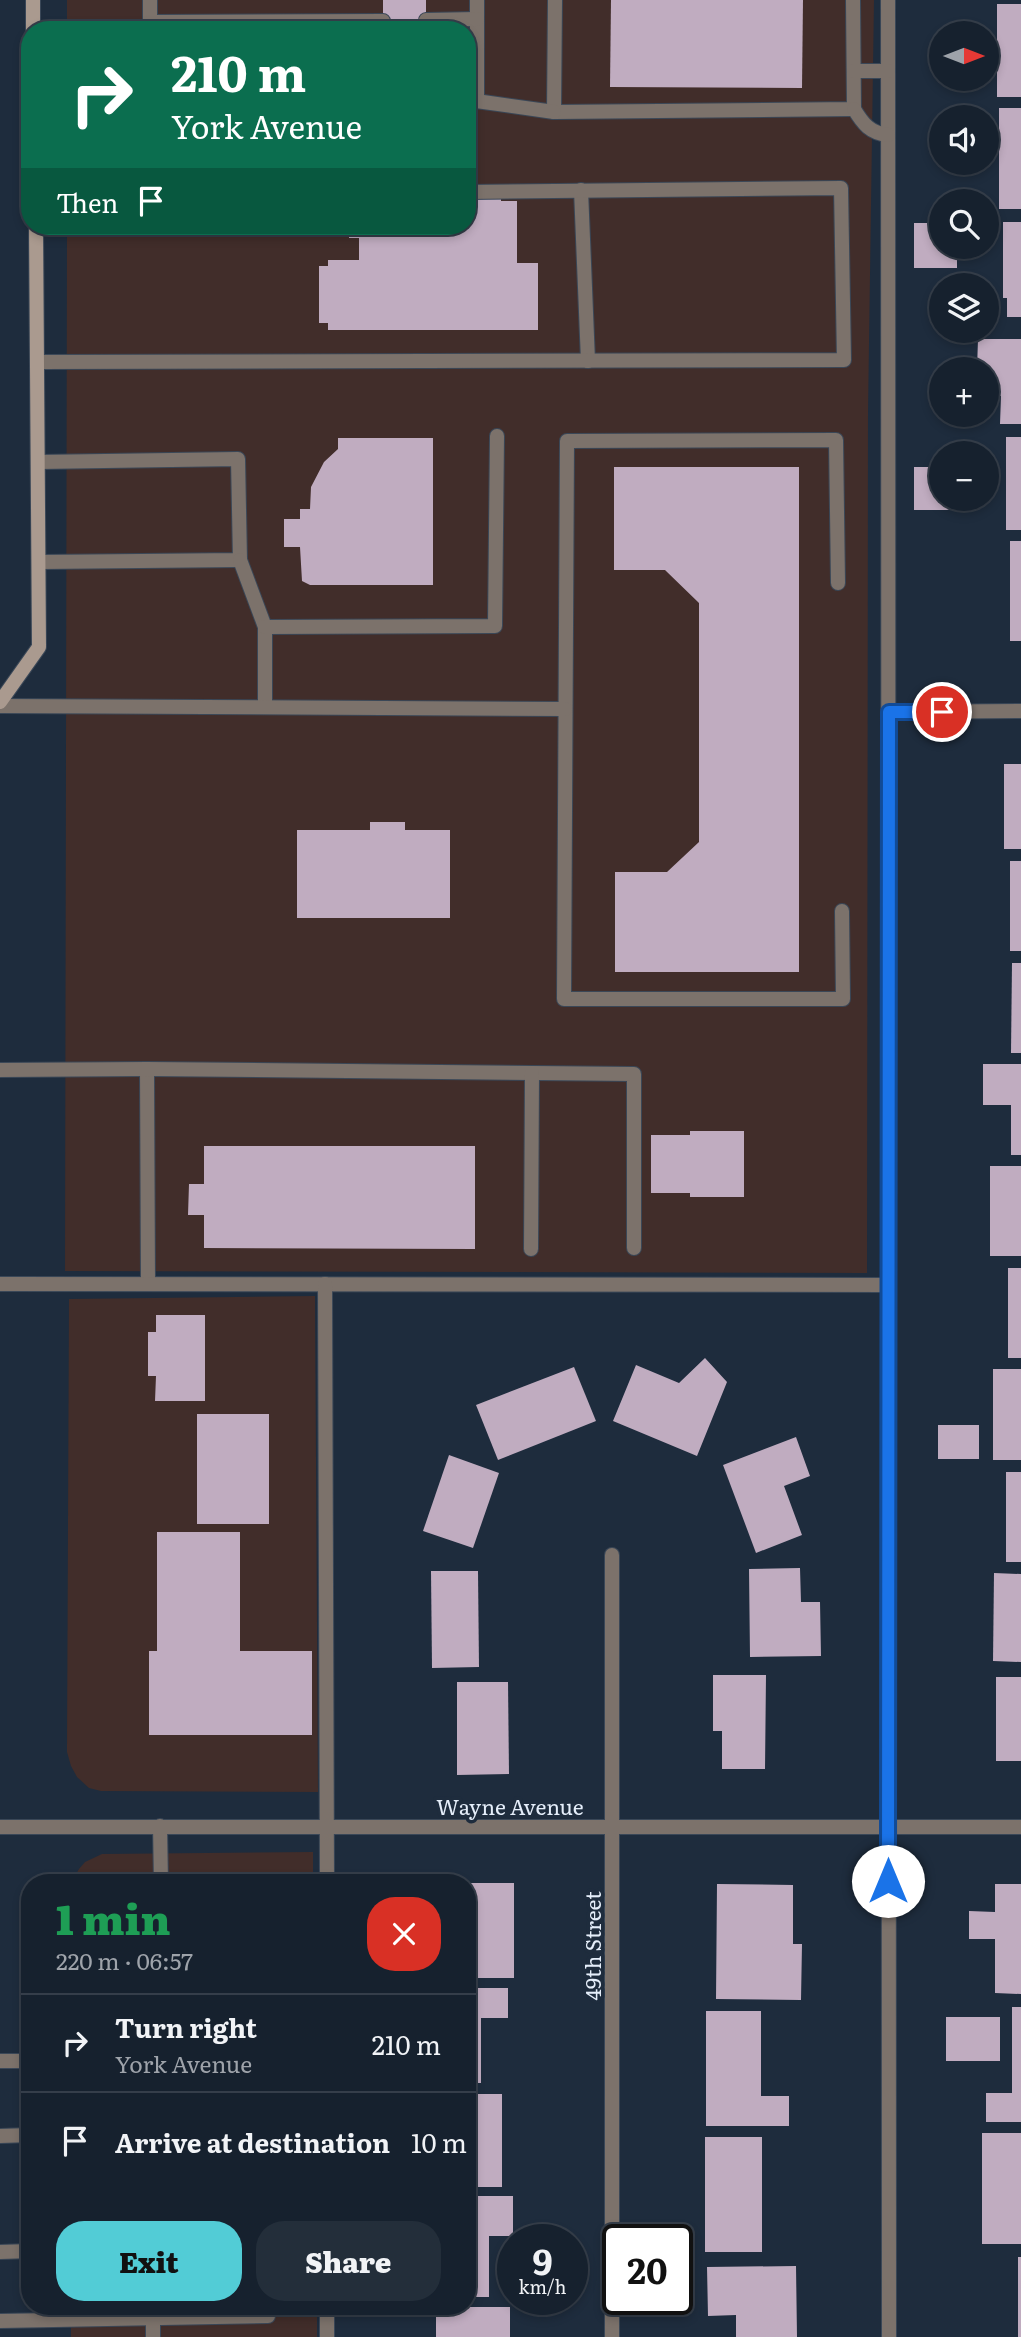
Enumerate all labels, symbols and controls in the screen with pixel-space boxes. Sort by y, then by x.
north arrow [929,21,999,91]
map controls [929,21,999,511]
text: 210 m [171,34,306,107]
icon: right [56,49,147,140]
text: York Avenue [171,101,362,149]
button: sound [929,105,999,175]
text: Then [56,182,118,221]
icon: arrive [132,182,170,220]
button: search [929,189,999,259]
button: layers [929,273,999,343]
button: + [929,357,999,427]
button: − [929,441,999,511]
pin [912,682,972,742]
icon: arrive [923,693,961,731]
street label: Wayne Avenue [436,1790,584,1821]
position arrow [851,1844,925,1918]
text: 1 min [56,1886,171,1948]
street label: 49th Street [576,1891,607,2001]
button: close [367,1897,441,1971]
text: 220 m · 06:57 [56,1943,193,1977]
text: Turn right [115,2007,257,2046]
icon: right [56,2024,94,2062]
text: 210 m [372,2024,441,2063]
text: York Avenue [115,2046,252,2080]
icon: arrive [56,2122,94,2160]
text: Arrive at destination [115,2122,390,2161]
text: 10 m [411,2122,467,2161]
button: Exit [56,2221,242,2301]
button: Share [256,2221,441,2301]
speed limit sign: 20 [602,2224,693,2315]
text: 9 [532,2234,553,2286]
text: km/h [519,2273,566,2300]

